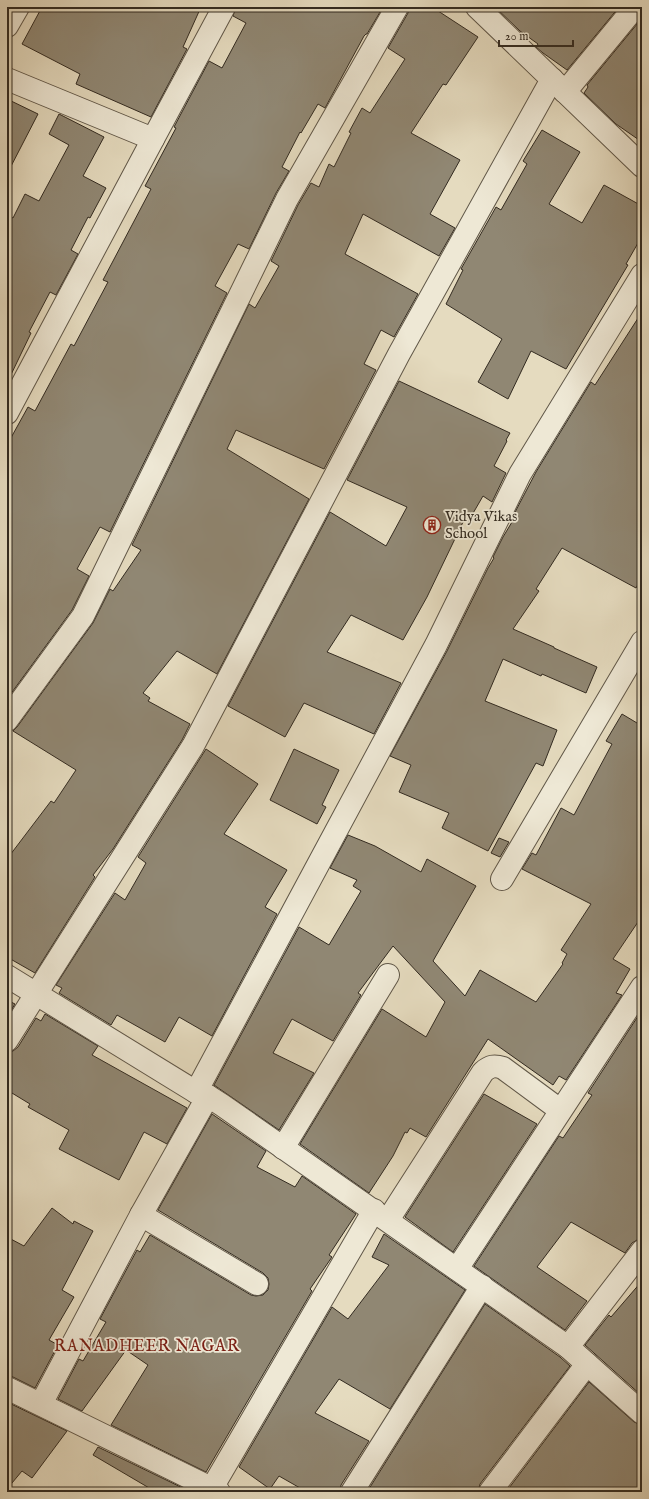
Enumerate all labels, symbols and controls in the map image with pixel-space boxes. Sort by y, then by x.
scale bar [499,22,573,48]
text: 20 m [505,29,528,44]
place label: Vidya Vikas School [444,507,517,543]
building icon: Vidya Vikas School [422,515,442,535]
district label: RANADHEER NAGAR [54,1337,240,1357]

